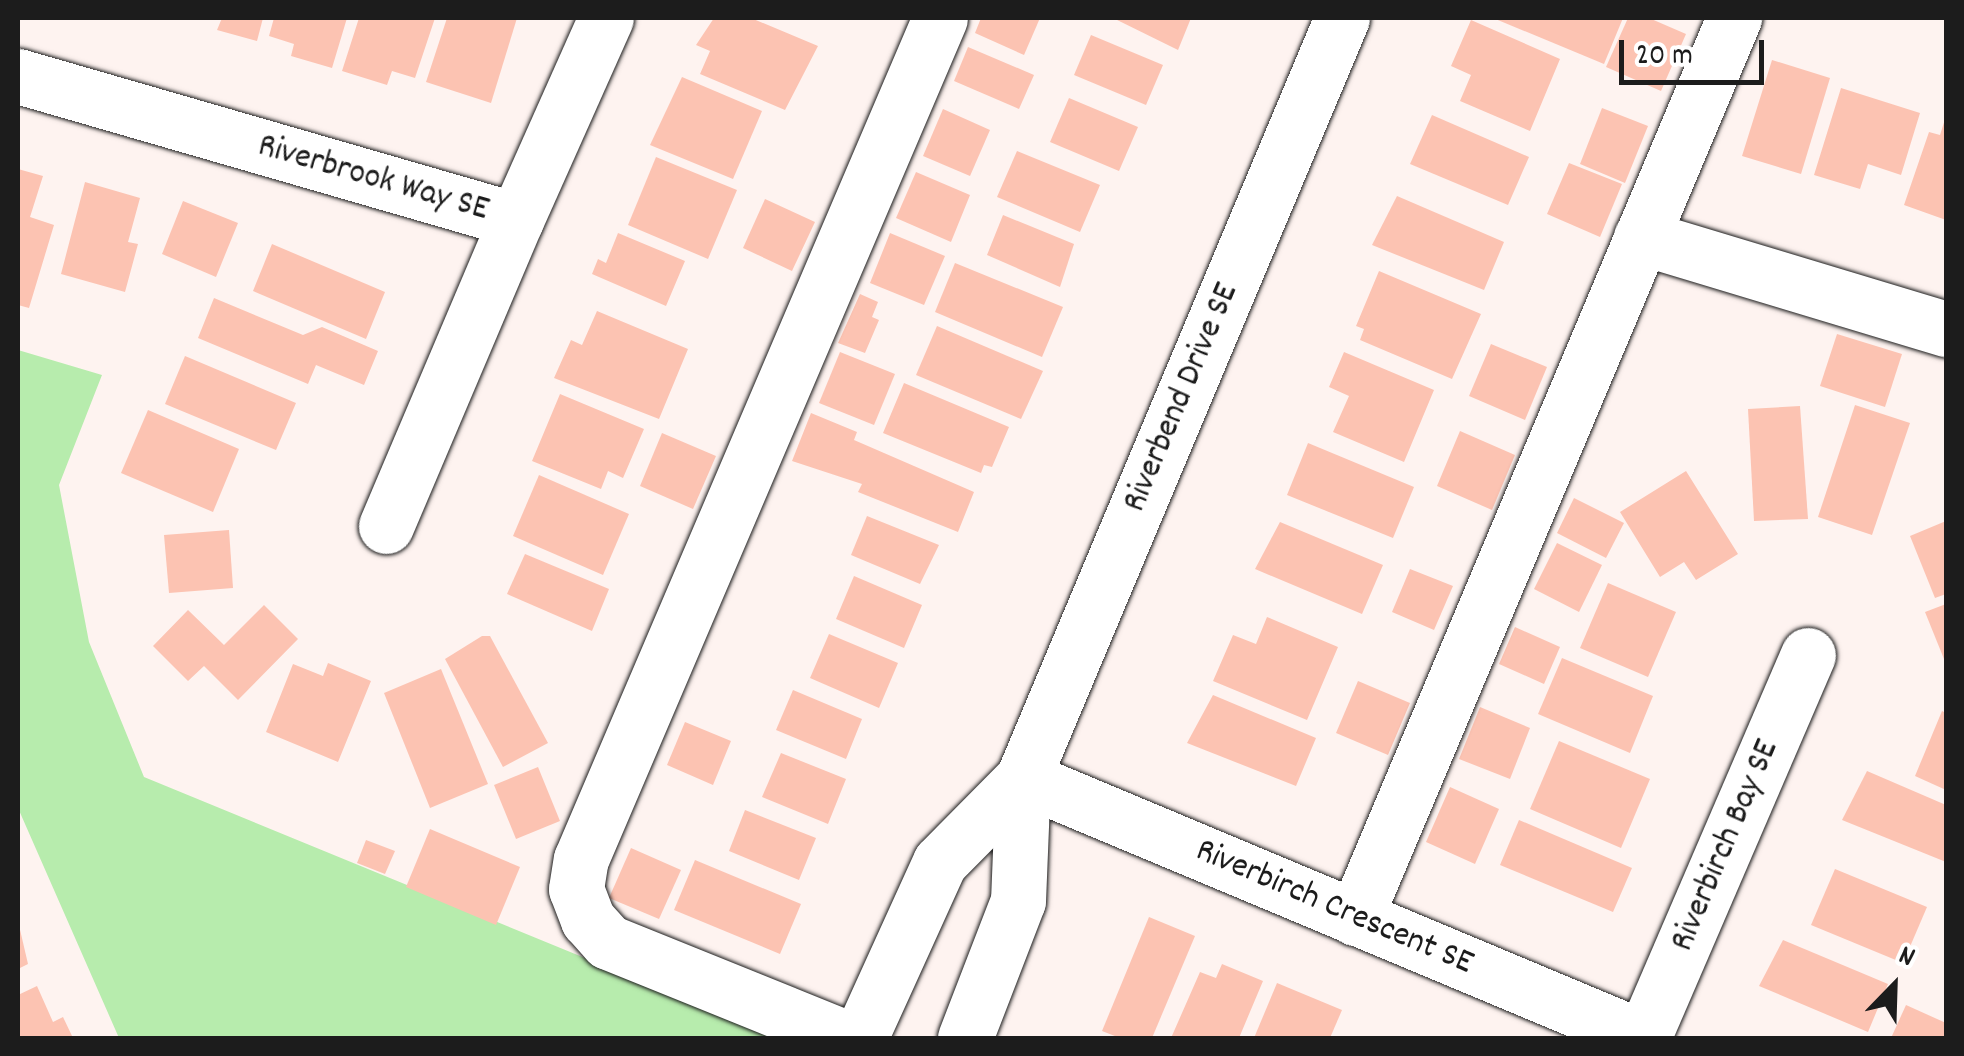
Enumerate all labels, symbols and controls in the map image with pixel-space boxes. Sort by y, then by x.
scale bar [1624,20,1769,82]
text: 20 m [1636,36,1693,79]
street label: Riverbrook Way SE [253,126,493,232]
street label: Riverbend Drive SE [1115,277,1249,519]
street label: Riverbirch Bay SE [1663,734,1789,958]
street label: Riverbirch Crescent SE [1189,831,1479,985]
north arrow [1844,936,1944,1036]
text: N [1892,937,1920,979]

